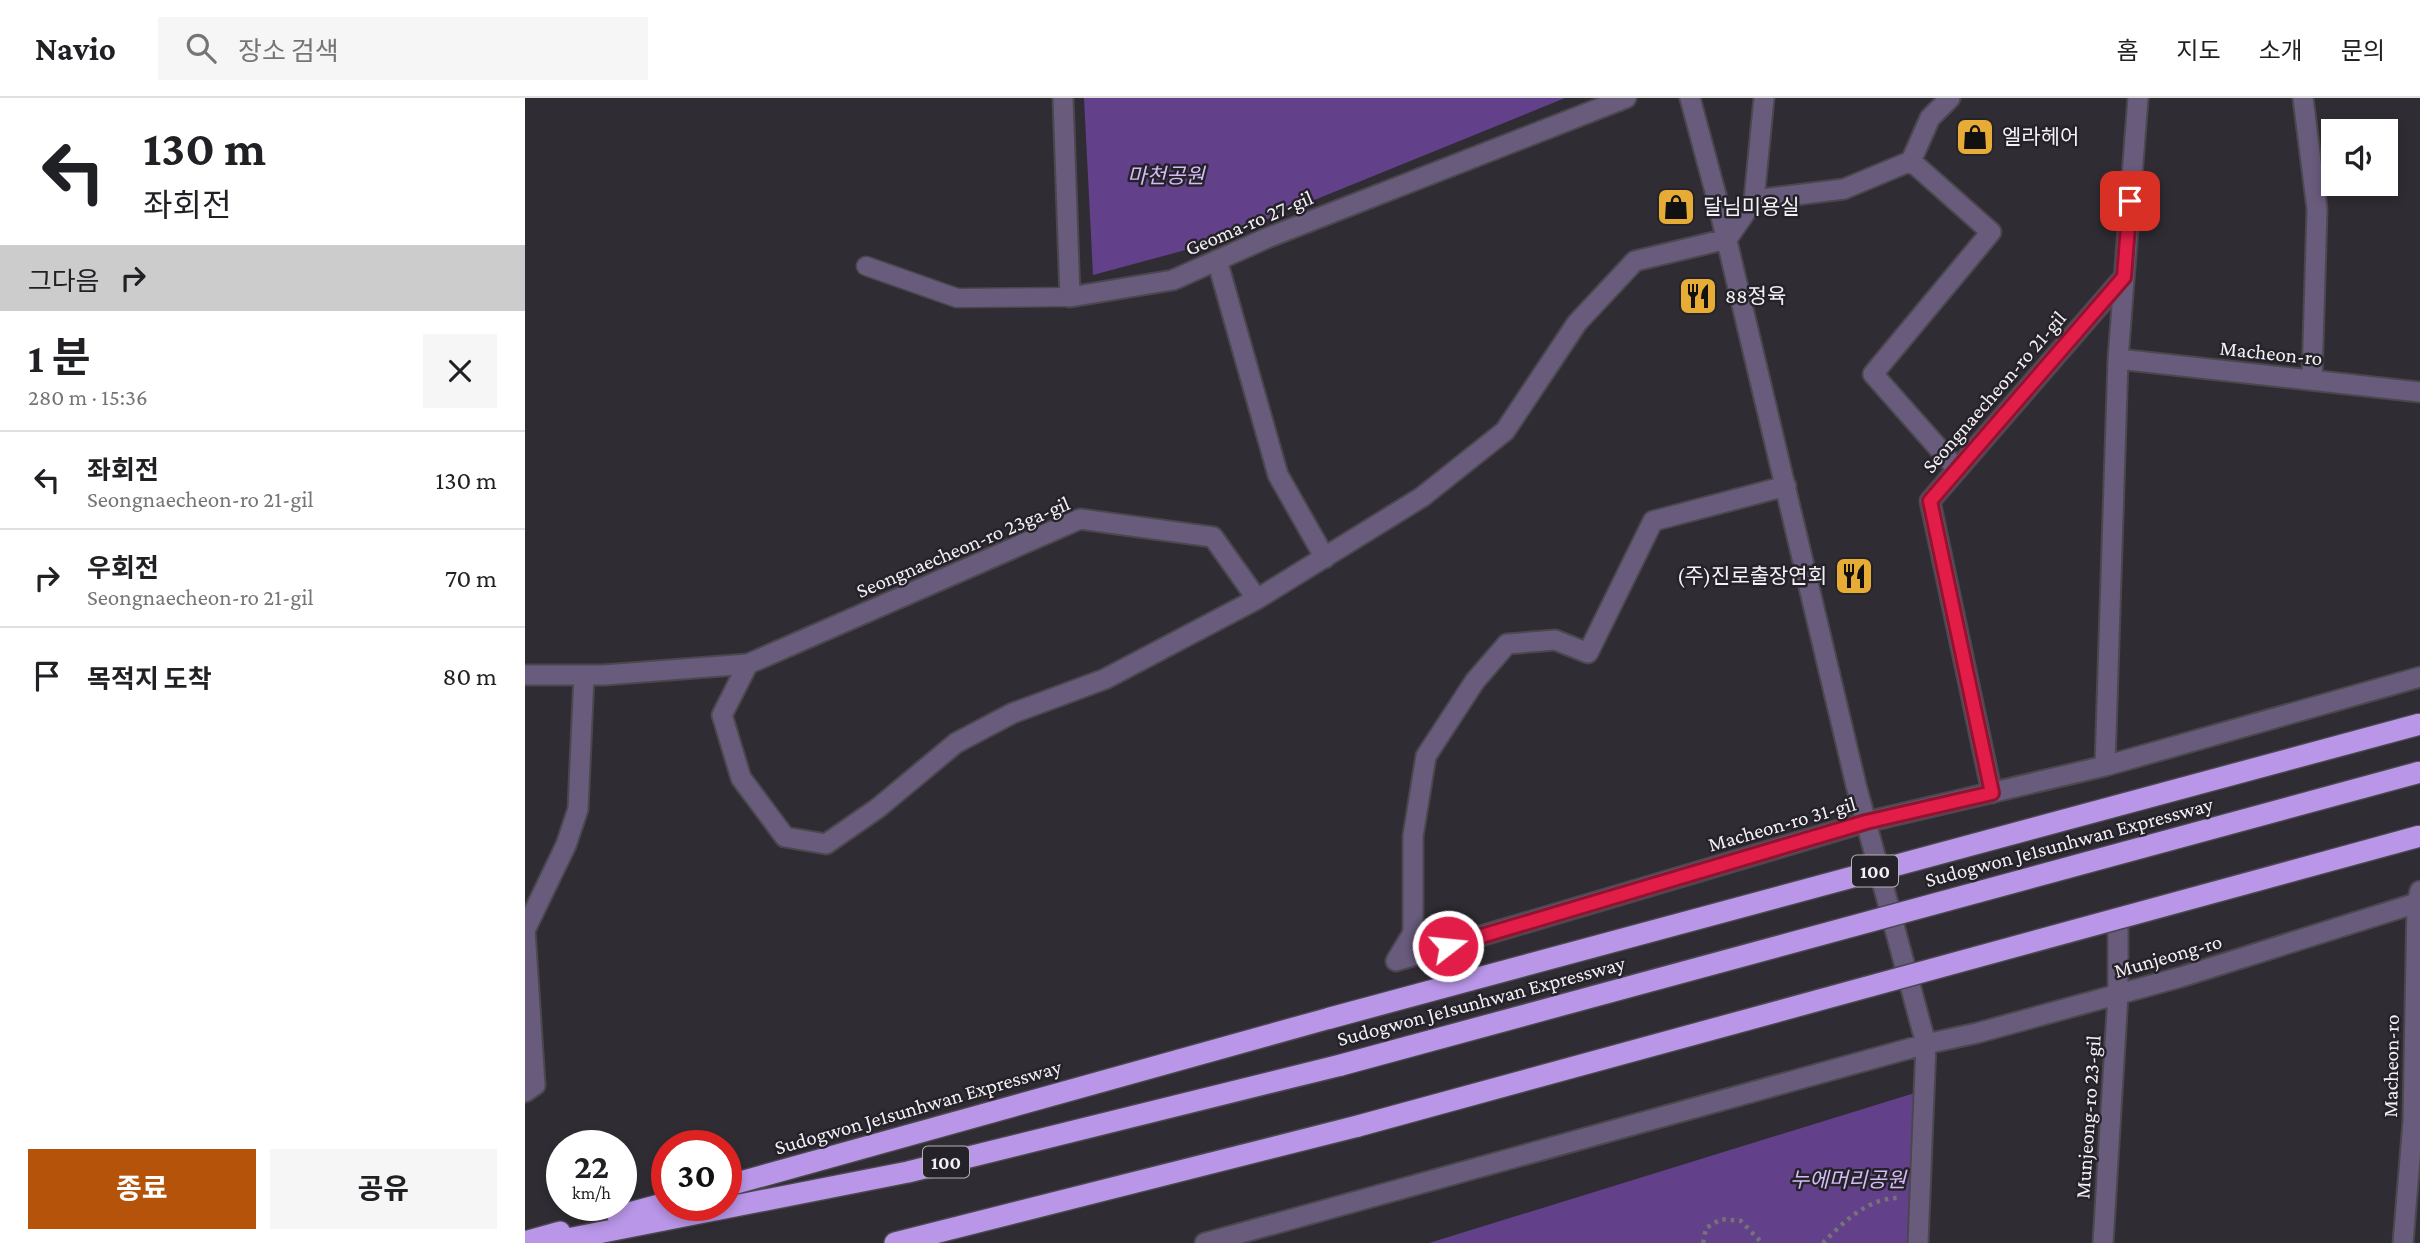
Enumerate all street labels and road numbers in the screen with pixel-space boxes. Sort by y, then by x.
street label: Geoma-ro 27-gil [1182,185,1316,261]
street label: Seongnaecheon-ro 21-gil [1917,306,2071,478]
street label: Macheon-ro [2218,336,2324,370]
street label: Seongnaecheon-ro 23ga-gil [853,491,1073,603]
street label: Macheon-ro 31-gil [1705,791,1859,857]
street label: Sudogwon Je1sunhwan Expressway [1922,792,2216,892]
road number: 100 [1852,856,1898,886]
street label: Munjeong-ro [2111,929,2225,983]
street label: Sudogwon Je1sunhwan Expressway [1334,951,1628,1051]
street label: Macheon-ro [2378,1014,2404,1118]
street label: Munjeong-ro 23-gil [2070,1034,2106,1200]
street label: Sudogwon Je1sunhwan Expressway [772,1054,1064,1159]
road number: 100 [923,1146,969,1178]

